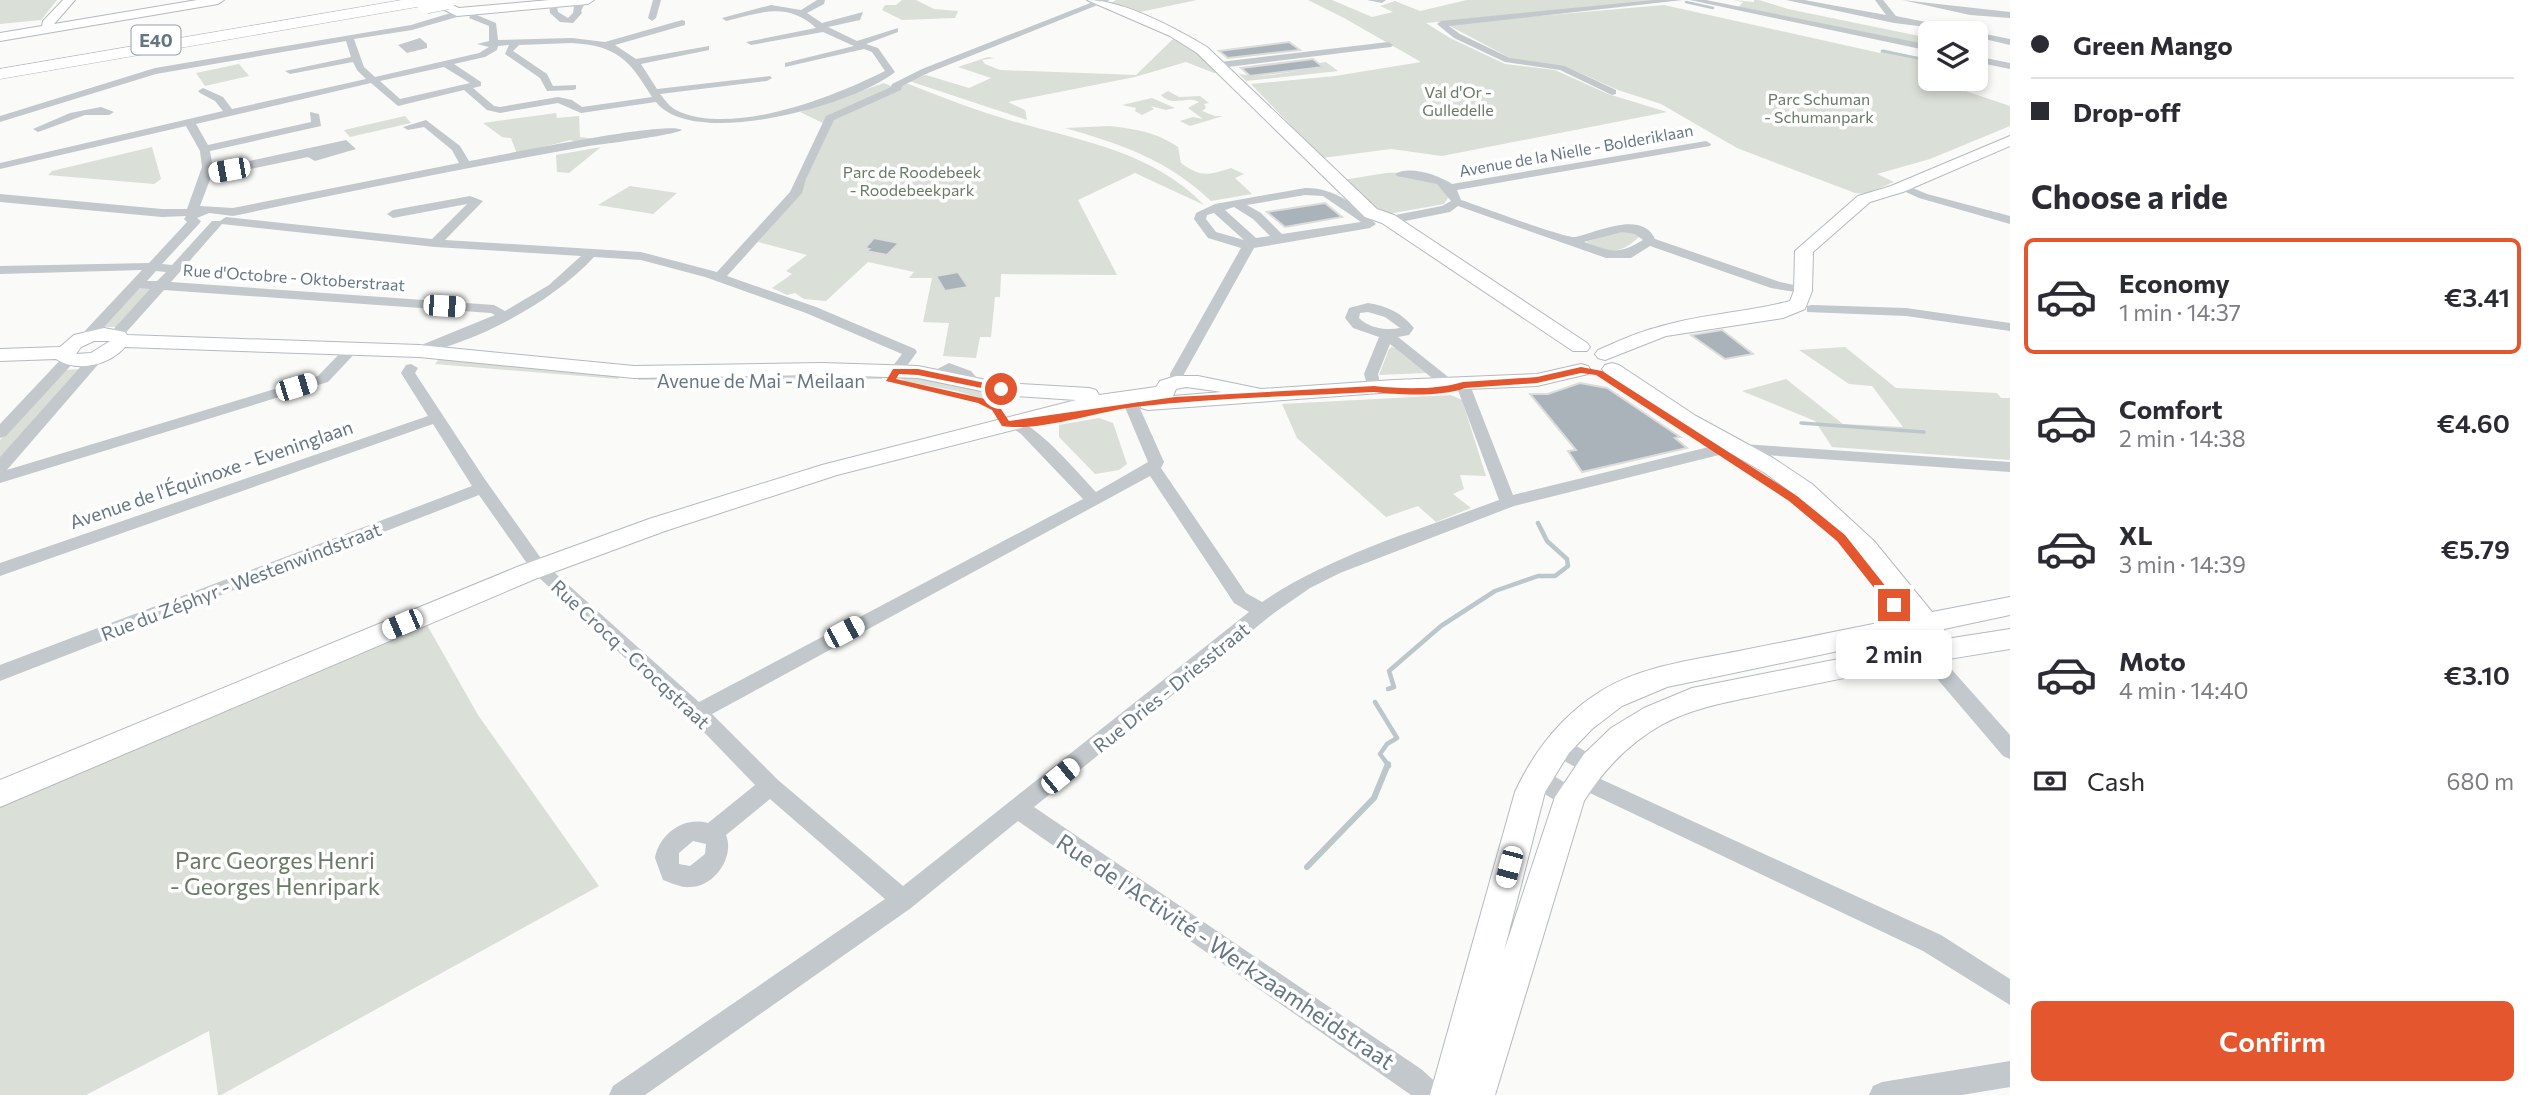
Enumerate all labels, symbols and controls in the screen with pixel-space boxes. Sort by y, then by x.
map controls [1918,21,1988,91]
button: layers [1918,21,1988,91]
road number: E40 [132,26,180,55]
text: Green Mango [2073,29,2233,60]
park label: Val d'Or - Gulledelle [1422,82,1494,119]
park label: Parc Schuman - Schumanpark [1764,89,1874,126]
text: Drop-off [2073,96,2180,127]
street label: Avenue de la Nielle - Bolderiklaan [1457,120,1695,180]
car [207,156,252,184]
park label: Parc de Roodebeek - Roodebeekpark [843,162,981,199]
text: Choose a ride [2031,176,2228,216]
street label: Rue d'Octobre - Oktoberstraat [182,260,406,294]
icon: car [2035,265,2098,328]
text: Economy [2119,267,2230,298]
text: €3.41 [2444,281,2510,312]
car [423,294,466,318]
text: 1 min · 14:37 [2119,298,2241,326]
street label: Avenue de Mai - Meilaan [657,369,865,392]
car [273,371,320,403]
route start [985,373,1017,405]
icon: car [2035,391,2098,454]
text: Comfort [2119,393,2222,424]
text: €4.60 [2437,407,2510,438]
street label: Avenue de l'Équinoxe - Eveninglaan [66,415,356,533]
text: 2 min · 14:38 [2119,424,2246,452]
street label: Rue du Zéphyr - Westenwindstraat [98,517,384,645]
icon: car [2035,517,2098,580]
text: XL [2119,519,2153,550]
text: €5.79 [2441,533,2510,564]
text: 3 min · 14:39 [2119,550,2246,578]
street label: Rue Crocq - Crocqstraat [547,575,715,733]
route end [1878,589,1910,621]
car [379,606,426,642]
car [821,613,868,651]
street label: Rue Dries - Driesstraat [1088,617,1254,757]
callout: 2 min [1836,630,1952,678]
text: 2 min [1866,640,1922,668]
icon: car [2035,643,2098,706]
text: Moto [2119,645,2186,676]
text: €3.10 [2444,659,2510,690]
text: 4 min · 14:40 [2119,676,2248,704]
car [1038,755,1083,797]
icon: cash [2031,762,2069,800]
text: Cash [2087,765,2145,796]
text: 680 m [2447,767,2514,795]
street label: Rue de l'Activité - Werkzaamheidstraat [1052,827,1400,1075]
car [1494,844,1525,890]
park label: Parc Georges Henri - Georges Henripark [170,846,381,900]
button: Confirm [2031,1001,2514,1081]

